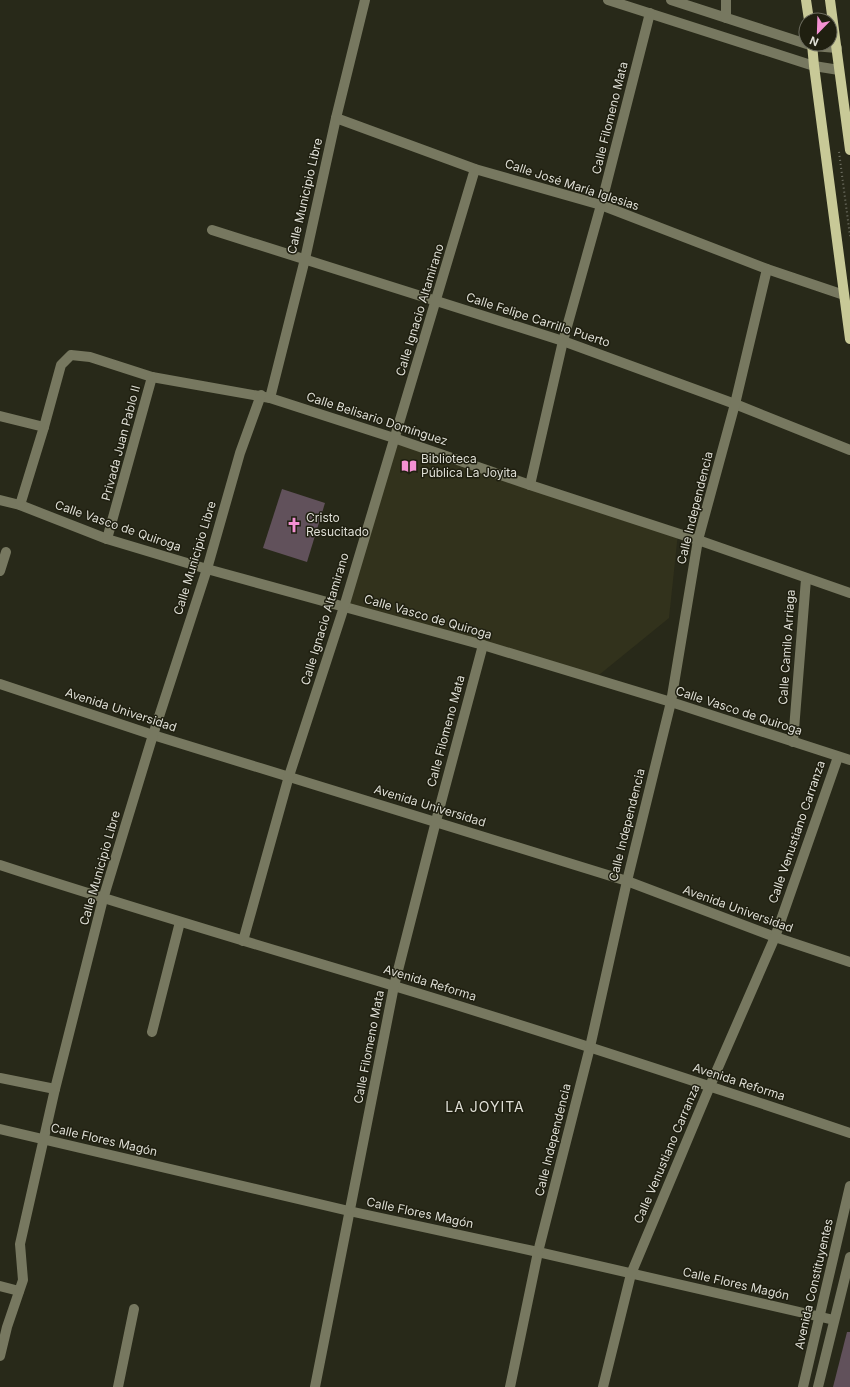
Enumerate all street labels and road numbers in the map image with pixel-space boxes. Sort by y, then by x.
street label: Calle Filomeno Mata [588,60,631,176]
street label: Calle Municipio Libre [284,136,325,255]
street label: Calle José María Iglesias [503,156,641,213]
street label: Calle Ignacio Altamirano [392,242,447,378]
street label: Calle Felipe Carrillo Puerto [464,289,612,350]
street label: Privada Juan Pablo II [98,383,143,502]
street label: Calle Belisario Domínguez [305,389,450,449]
street label: Calle Independencia [673,450,716,566]
street label: Calle Vasco de Quiroga [53,497,183,554]
street label: Calle Municipio Libre [170,499,219,617]
street label: Calle Ignacio Altamirano [297,551,352,687]
street label: Calle Camilo Arriaga [775,589,798,705]
street label: Calle Vasco de Quiroga [362,591,494,642]
street label: Calle Filomeno Mata [423,673,468,788]
street label: Calle Vasco de Quiroga [674,683,804,738]
street label: Avenida Universidad [64,684,179,735]
street label: Calle Venustiano Carranza [765,758,828,905]
street label: Calle Independencia [605,767,648,883]
street label: Avenida Universidad [372,781,488,830]
street label: Calle Municipio Libre [76,809,123,927]
street label: Avenida Universidad [681,882,795,935]
street label: Avenida Reforma [382,961,478,1004]
street label: Calle Filomeno Mata [350,989,387,1105]
street label: Avenida Reforma [691,1060,787,1104]
street label: Calle Independencia [531,1082,574,1198]
street label: Calle Venustiano Carranza [630,1082,703,1226]
street label: Calle Flores Magón [49,1120,159,1159]
street label: Calle Flores Magón [365,1194,475,1231]
street label: Avenida Constituyentes [791,1217,836,1351]
street label: Calle Flores Magón [681,1264,791,1303]

